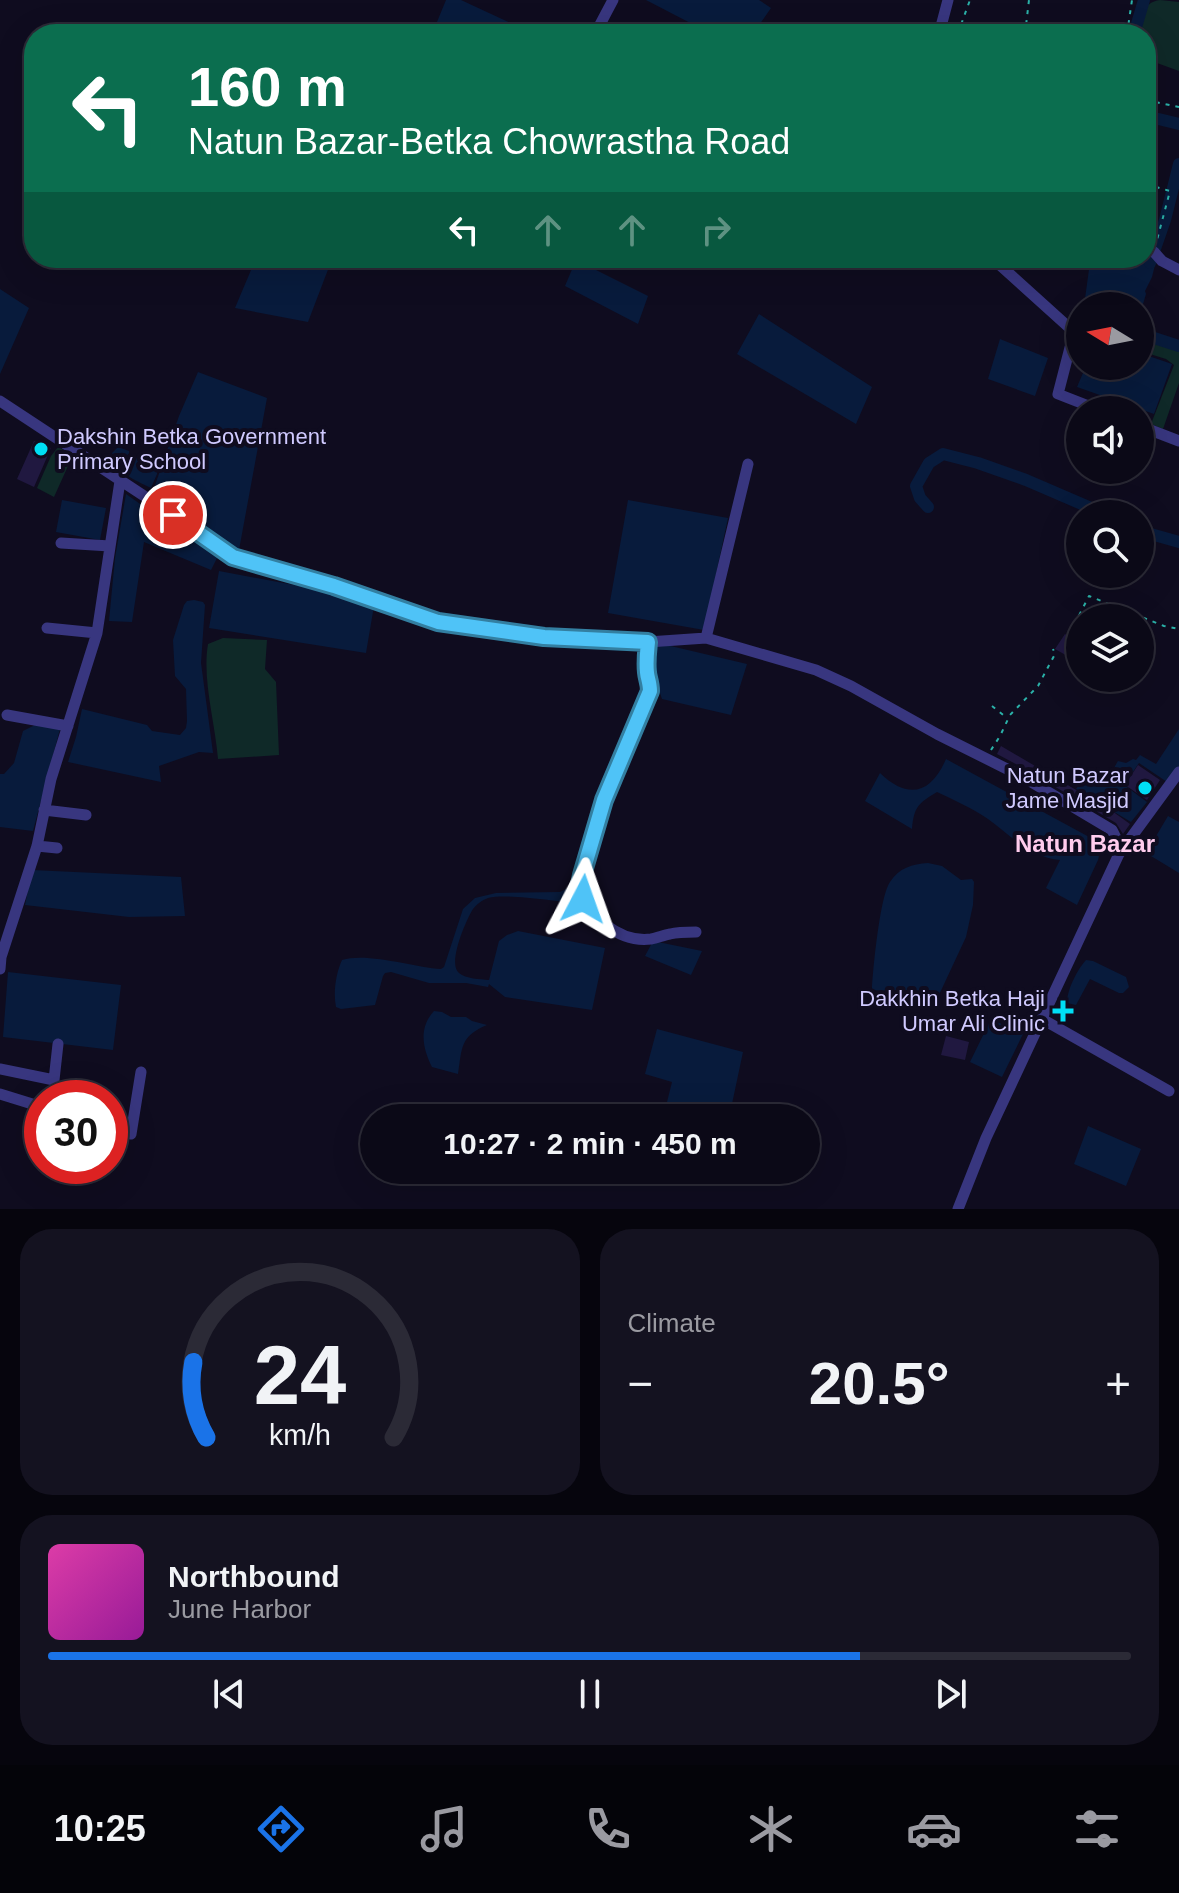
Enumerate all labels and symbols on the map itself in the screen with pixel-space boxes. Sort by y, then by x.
north arrow [1066,292,1154,380]
place label: Dakshin Betka Government Primary School [57,424,326,474]
marker: Dakshin Betka Government Primary School [32,440,50,458]
pin [139,481,207,549]
place label: Natun Bazar Jame Masjid [1006,763,1129,813]
marker: Natun Bazar Jame Masjid [1136,779,1154,797]
district label: Natun Bazar [1015,830,1155,857]
position arrow [541,857,625,941]
place label: Dakkhin Betka Haji Umar Ali Clinic [859,986,1045,1036]
marker: Dakkhin Betka Haji Umar Ali Clinic [1052,1000,1074,1022]
speed limit sign: 30 [24,1080,128,1184]

